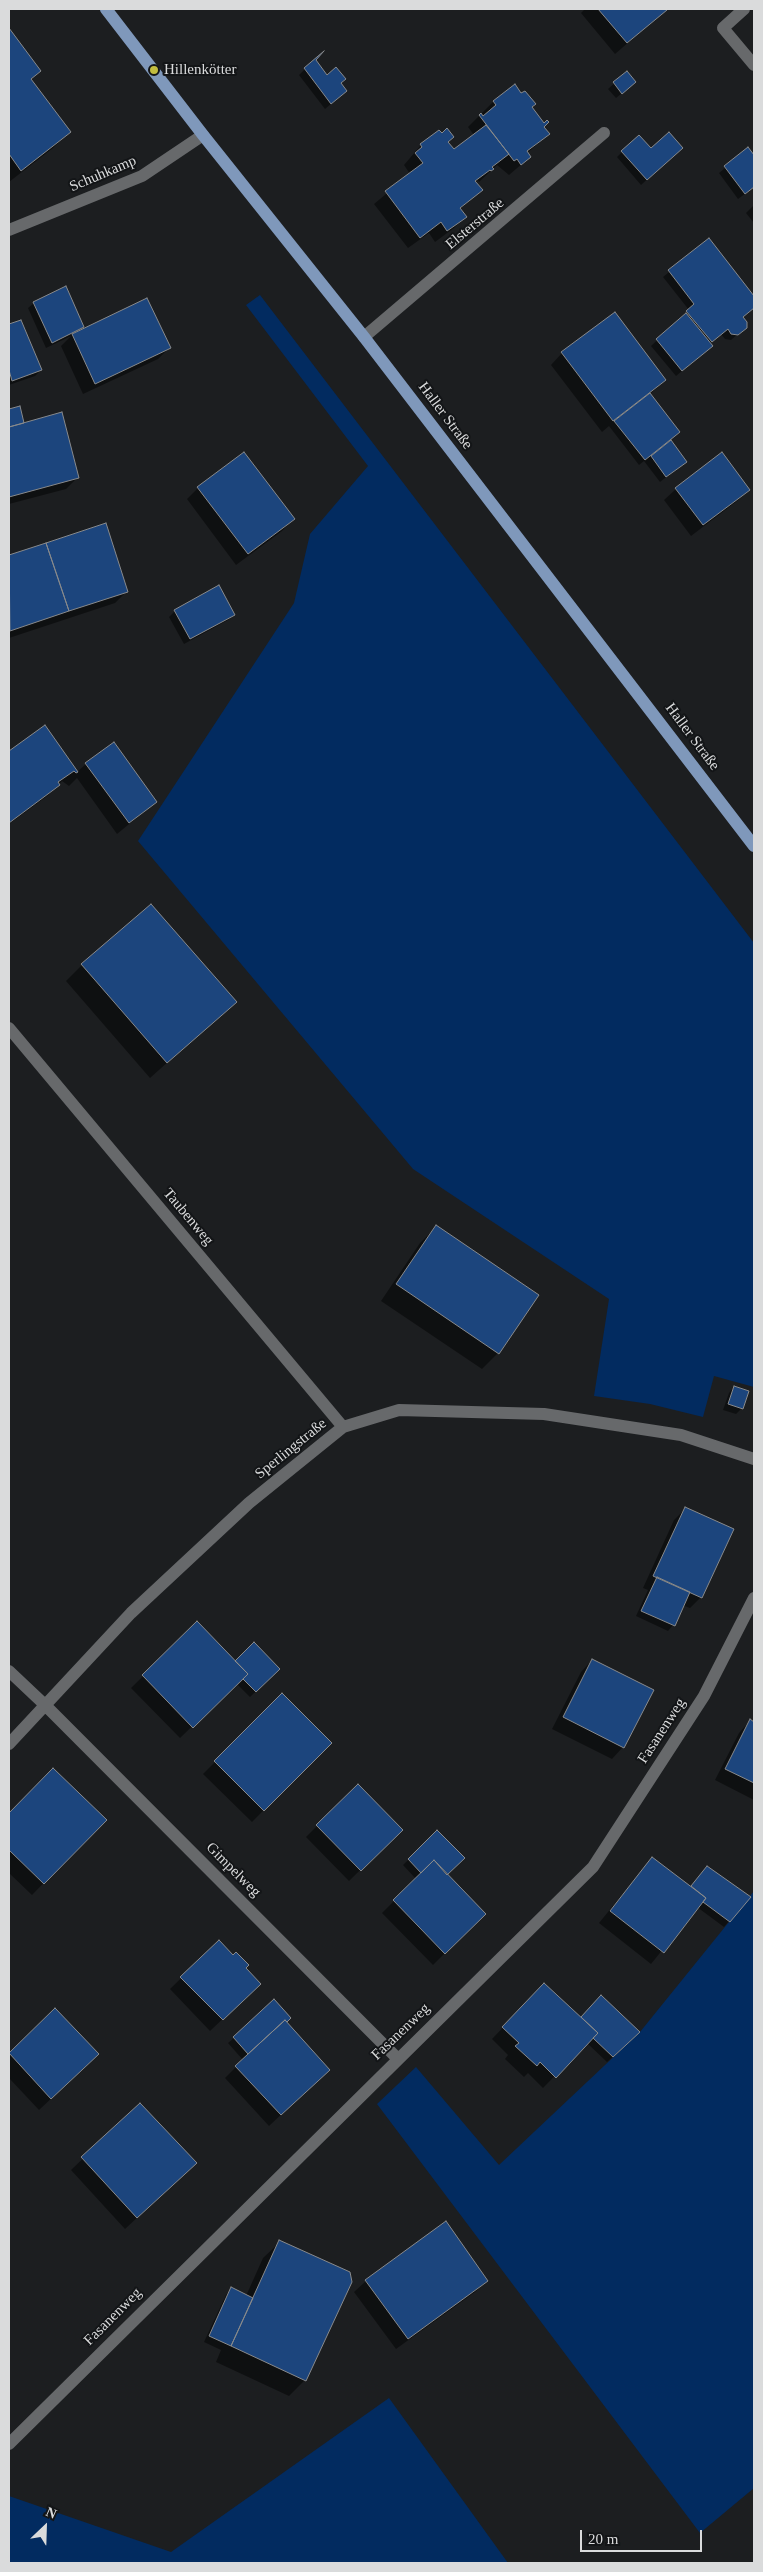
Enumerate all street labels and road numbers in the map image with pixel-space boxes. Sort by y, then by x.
street label: Schuhkamp [67,152,139,196]
street label: Elsterstraße [442,194,508,254]
street label: Haller Straße [414,379,476,453]
street label: Haller Straße [661,700,723,774]
street label: Taubenweg [159,1185,217,1249]
street label: Sperlingstraße [252,1415,330,1483]
street label: Fasanenweg [634,1695,690,1767]
street label: Gimpelweg [202,1839,264,1901]
street label: Fasanenweg [368,2000,434,2064]
street label: Fasanenweg [80,2284,146,2350]

